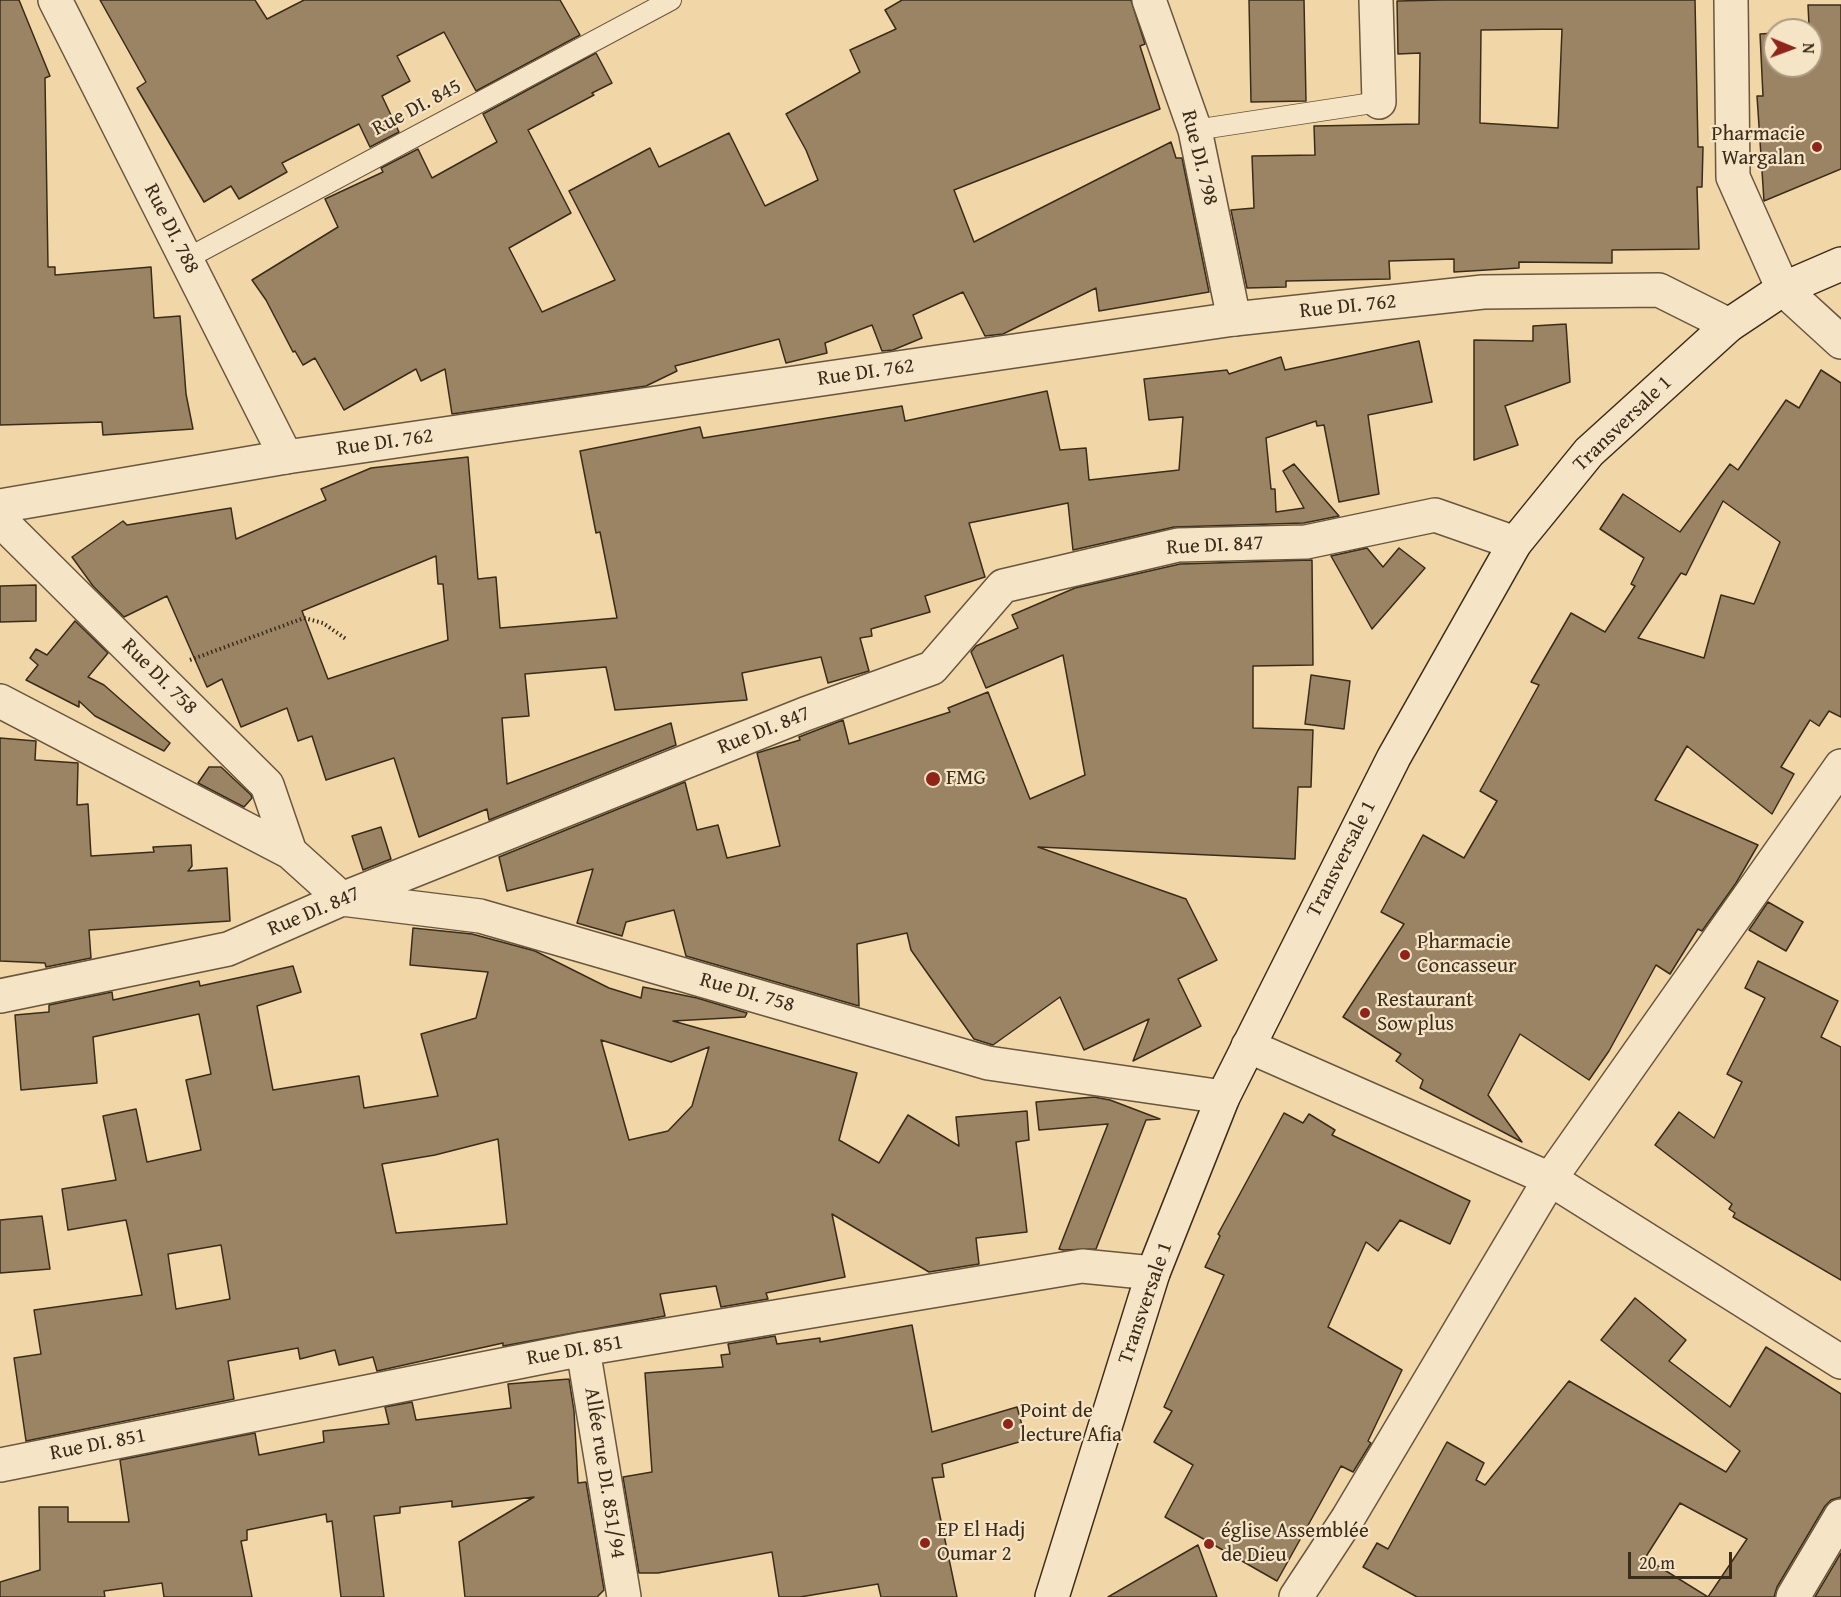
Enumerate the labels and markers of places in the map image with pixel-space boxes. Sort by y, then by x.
place label: Pharmacie Wargalan [1711,122,1805,172]
marker: Pharmacie Wargalan [1810,140,1824,154]
place label: FMG [946,766,986,792]
marker: FMG [924,770,942,788]
place label: Pharmacie Concasseur [1417,930,1517,980]
marker: Pharmacie Concasseur [1398,948,1412,962]
place label: Restaurant Sow plus [1377,988,1474,1038]
marker: Restaurant Sow plus [1358,1006,1372,1020]
place label: Point de lecture Afia [1020,1399,1122,1449]
marker: Point de lecture Afia [1001,1417,1015,1431]
place label: EP El Hadj Oumar 2 [937,1518,1025,1568]
place label: église Assemblée de Dieu [1221,1519,1369,1569]
marker: EP El Hadj Oumar 2 [918,1536,932,1550]
marker: église Assemblée de Dieu [1202,1537,1216,1551]

